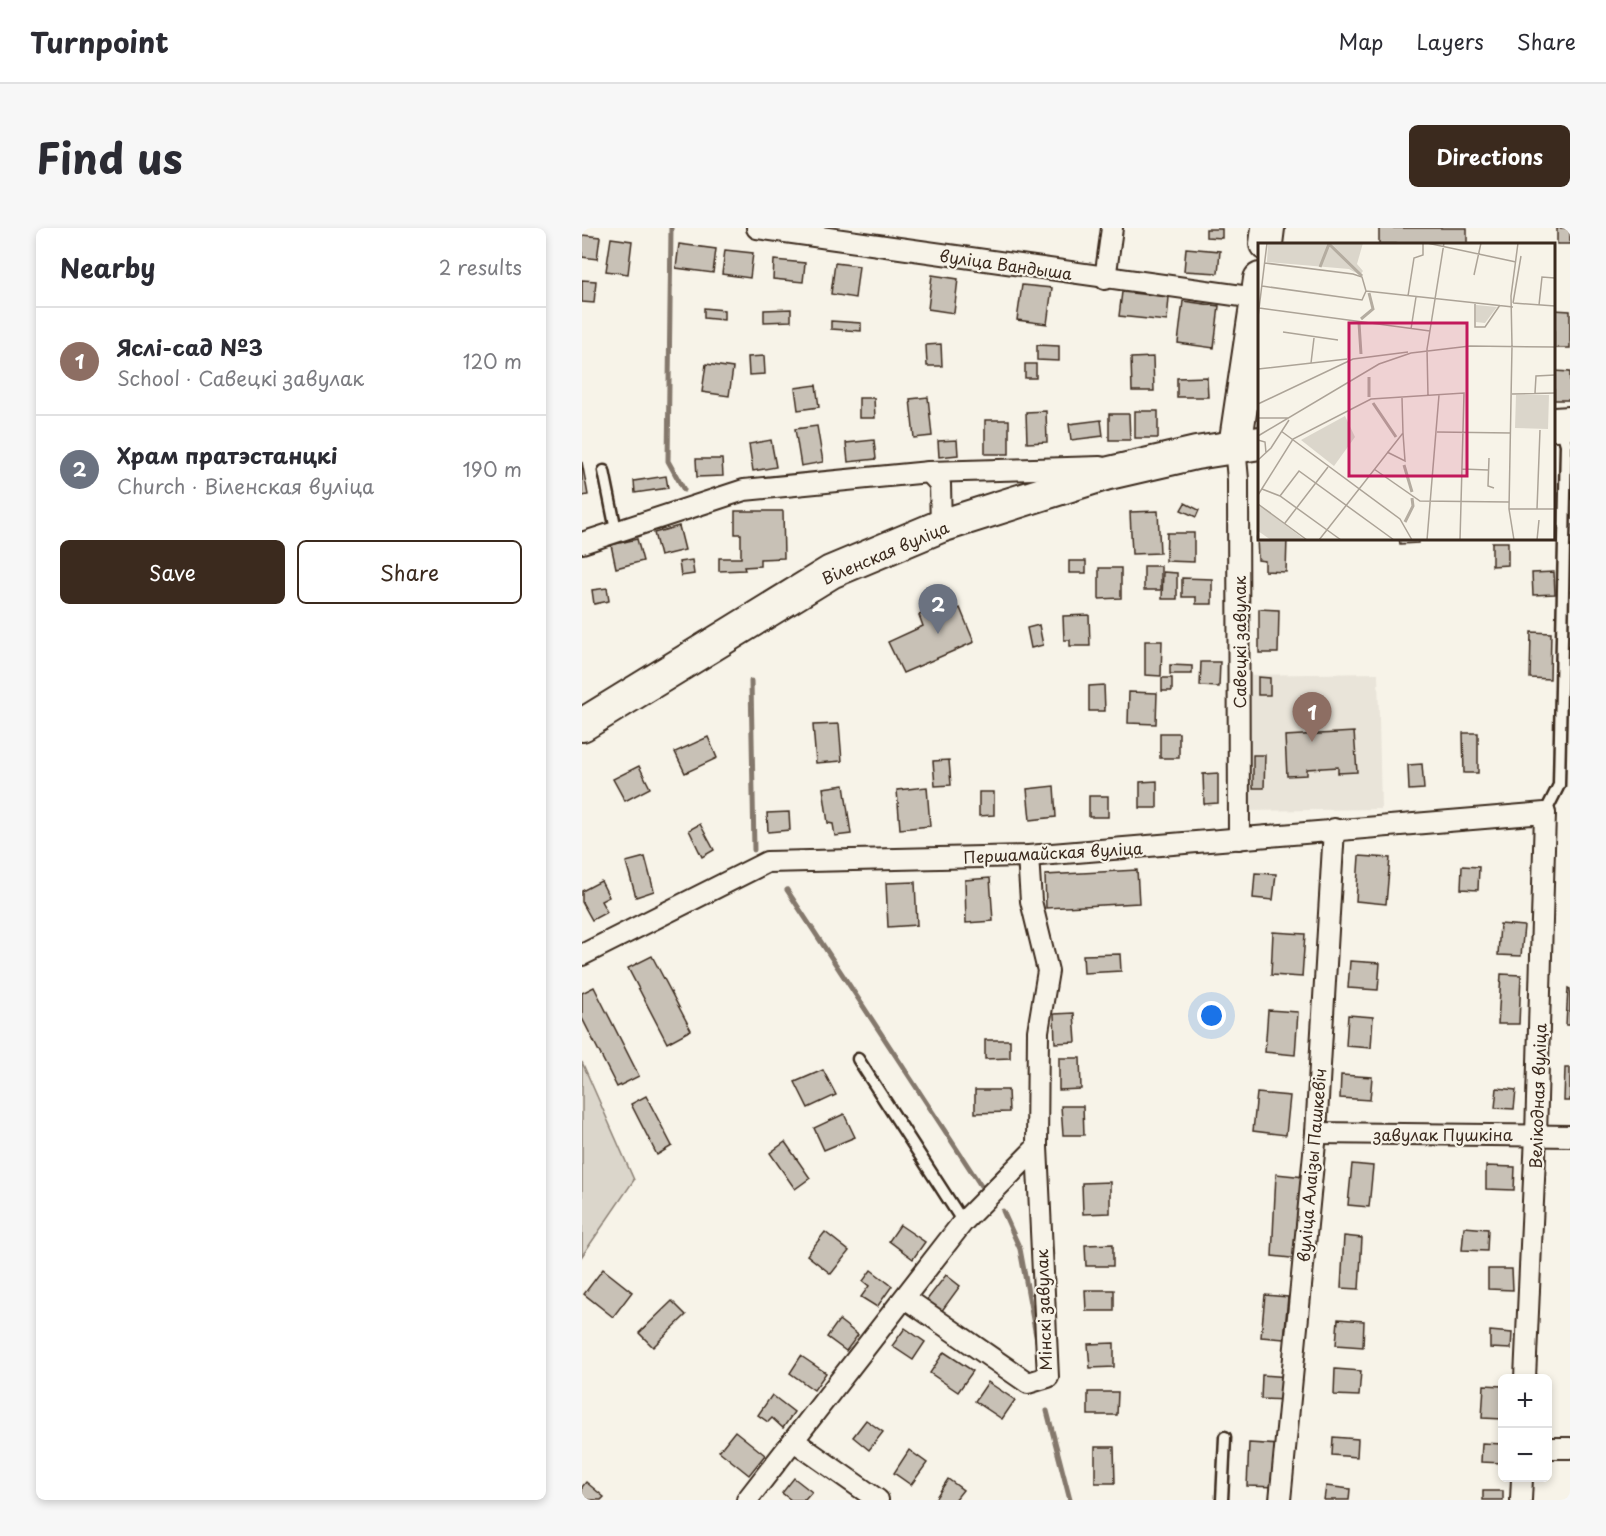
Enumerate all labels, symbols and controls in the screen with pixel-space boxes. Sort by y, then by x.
text: Turnpoint [30,20,169,63]
text: Map [1339,25,1383,57]
text: Layers [1416,25,1484,57]
text: Share [1517,25,1576,57]
text: Find us [36,125,183,188]
button: Directions [1409,125,1570,187]
street label: вуліца Вандыша [938,243,1074,285]
inset map [1258,243,1555,540]
text: Nearby [60,248,155,287]
text: 2 results [439,252,522,282]
text: Яслі-сад №3 [117,330,263,363]
text: 1 [75,346,84,376]
text: 120 m [463,346,522,376]
text: School · Савецкі завулак [117,363,364,393]
text: Храм пратэстанцкі [117,438,338,471]
text: 2 [72,454,87,484]
text: 190 m [463,454,522,484]
text: Church · Віленская вуліца [117,471,374,501]
street label: Віленская вуліца [818,514,952,590]
button: Save [60,540,285,604]
button: Share [297,540,522,604]
street label: Савецкі завулак [1227,575,1251,708]
pin: 2 [918,584,958,634]
pin: 1 [1292,692,1332,742]
street label: Першамайская вуліца [963,835,1143,869]
your location [1197,1001,1226,1030]
street label: Велікодная вуліца [1522,1023,1552,1169]
street label: вуліца Алаізы Пашкевіч [1291,1067,1331,1263]
street label: завулак Пушкіна [1372,1122,1513,1146]
street label: Мінскі завулак [1029,1248,1057,1371]
map controls [1498,1374,1552,1482]
button: + [1498,1374,1552,1428]
button: − [1498,1428,1552,1482]

